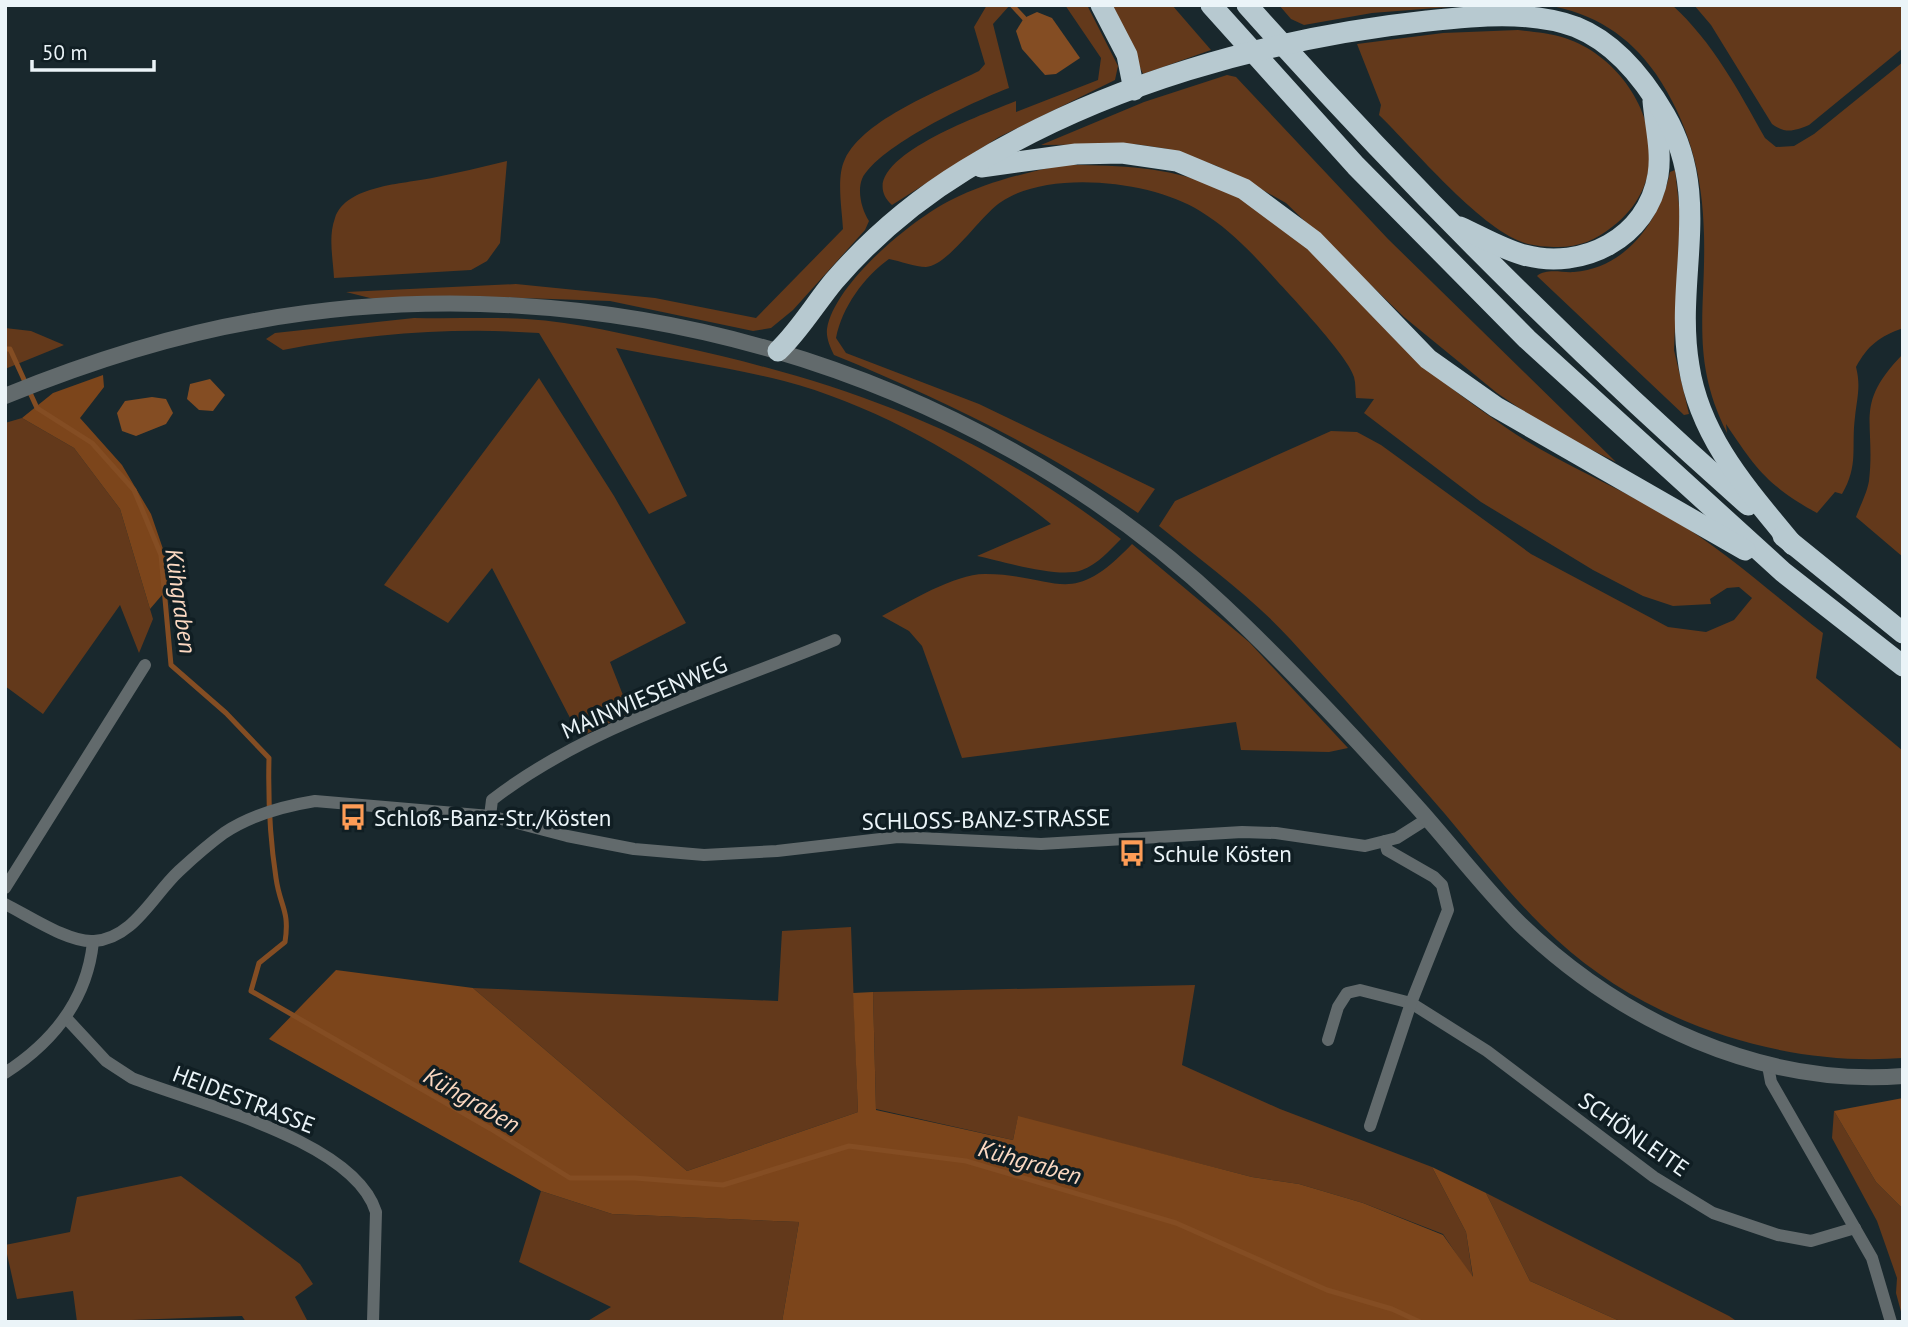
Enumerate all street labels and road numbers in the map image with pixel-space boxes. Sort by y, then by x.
street label: MAINWIESENWEG [557,649,731,745]
street label: SCHLOSS-BANZ-STRASSE [861,802,1111,836]
street label: HEIDESTRASSE [169,1059,319,1139]
street label: SCHÖNLEITE [1573,1085,1695,1183]

